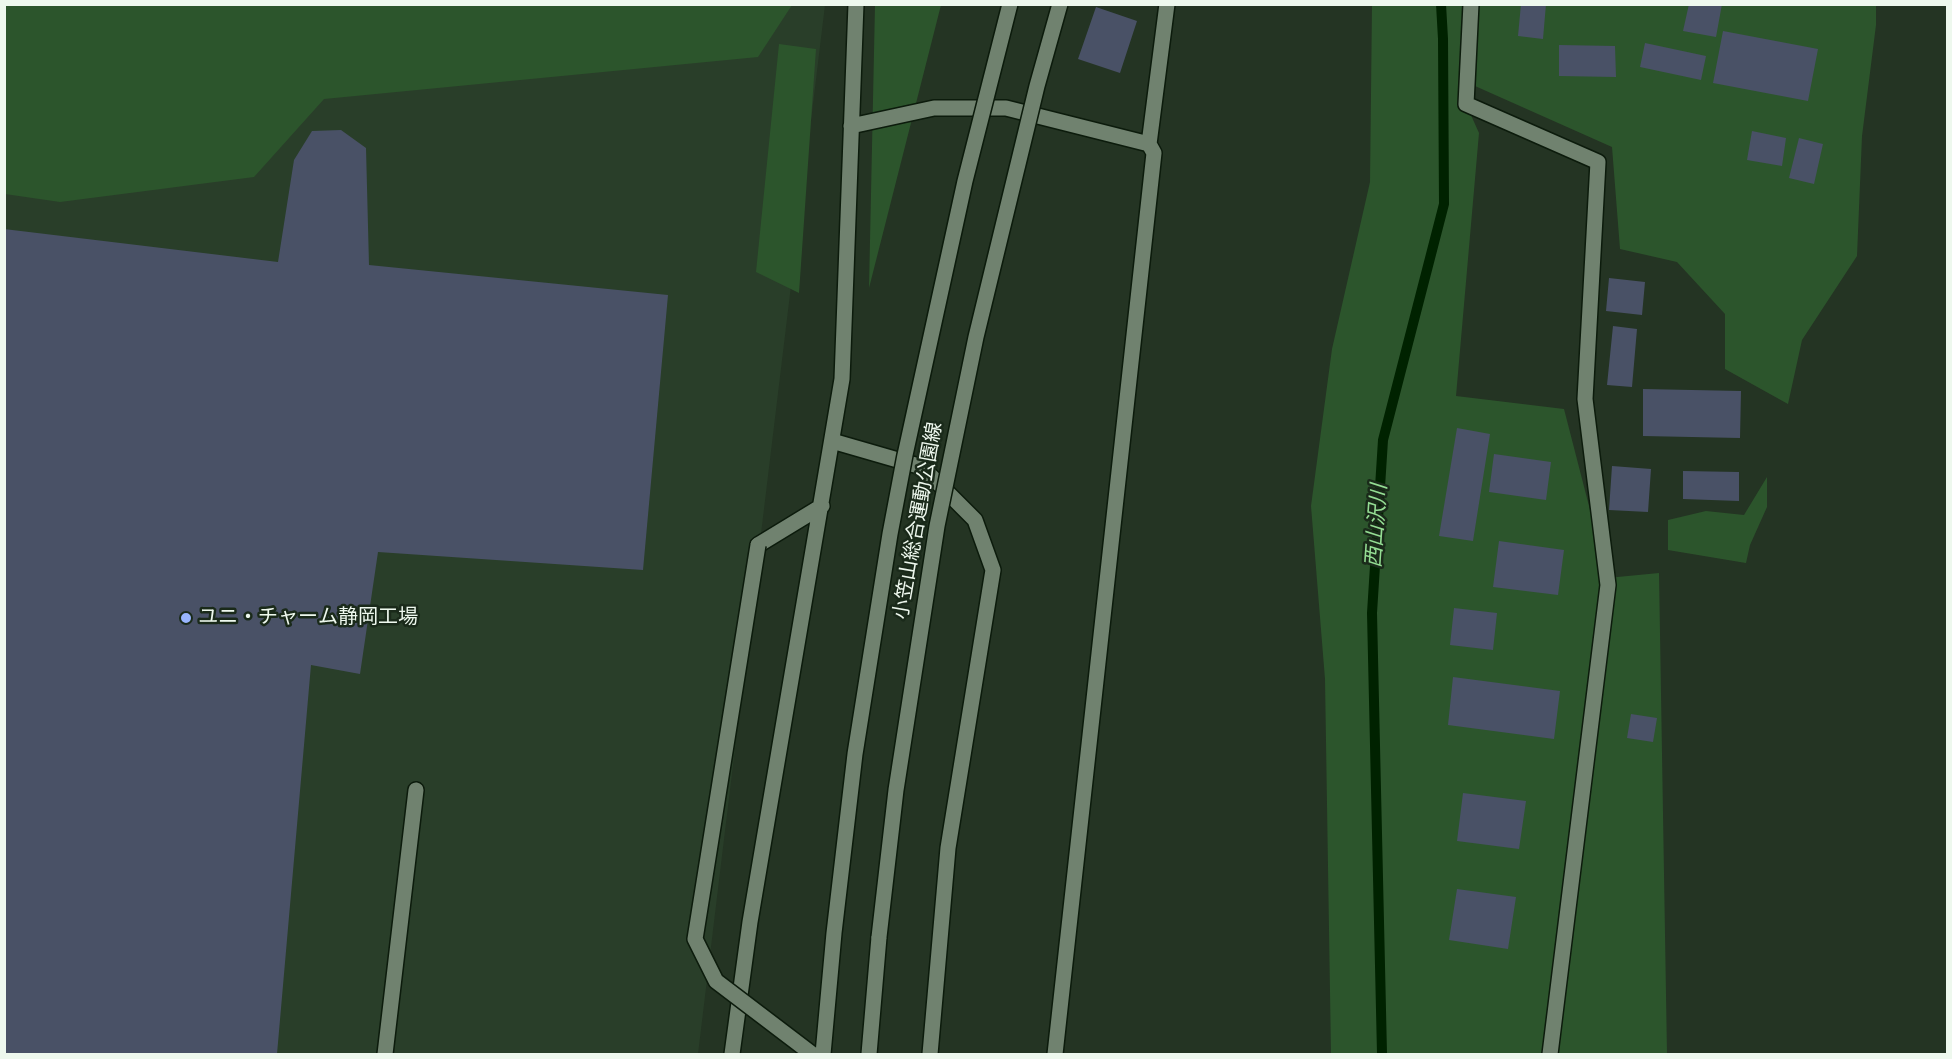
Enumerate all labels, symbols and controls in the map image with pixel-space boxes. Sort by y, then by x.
street label: 小笠山総合運動公園線 [890,420,948,622]
water label: 西山沢川 [1363,483,1393,569]
place label: ユニ・チャーム静岡工場 [198,606,418,630]
marker: ユニ・チャーム静岡工場 [179,611,193,625]

